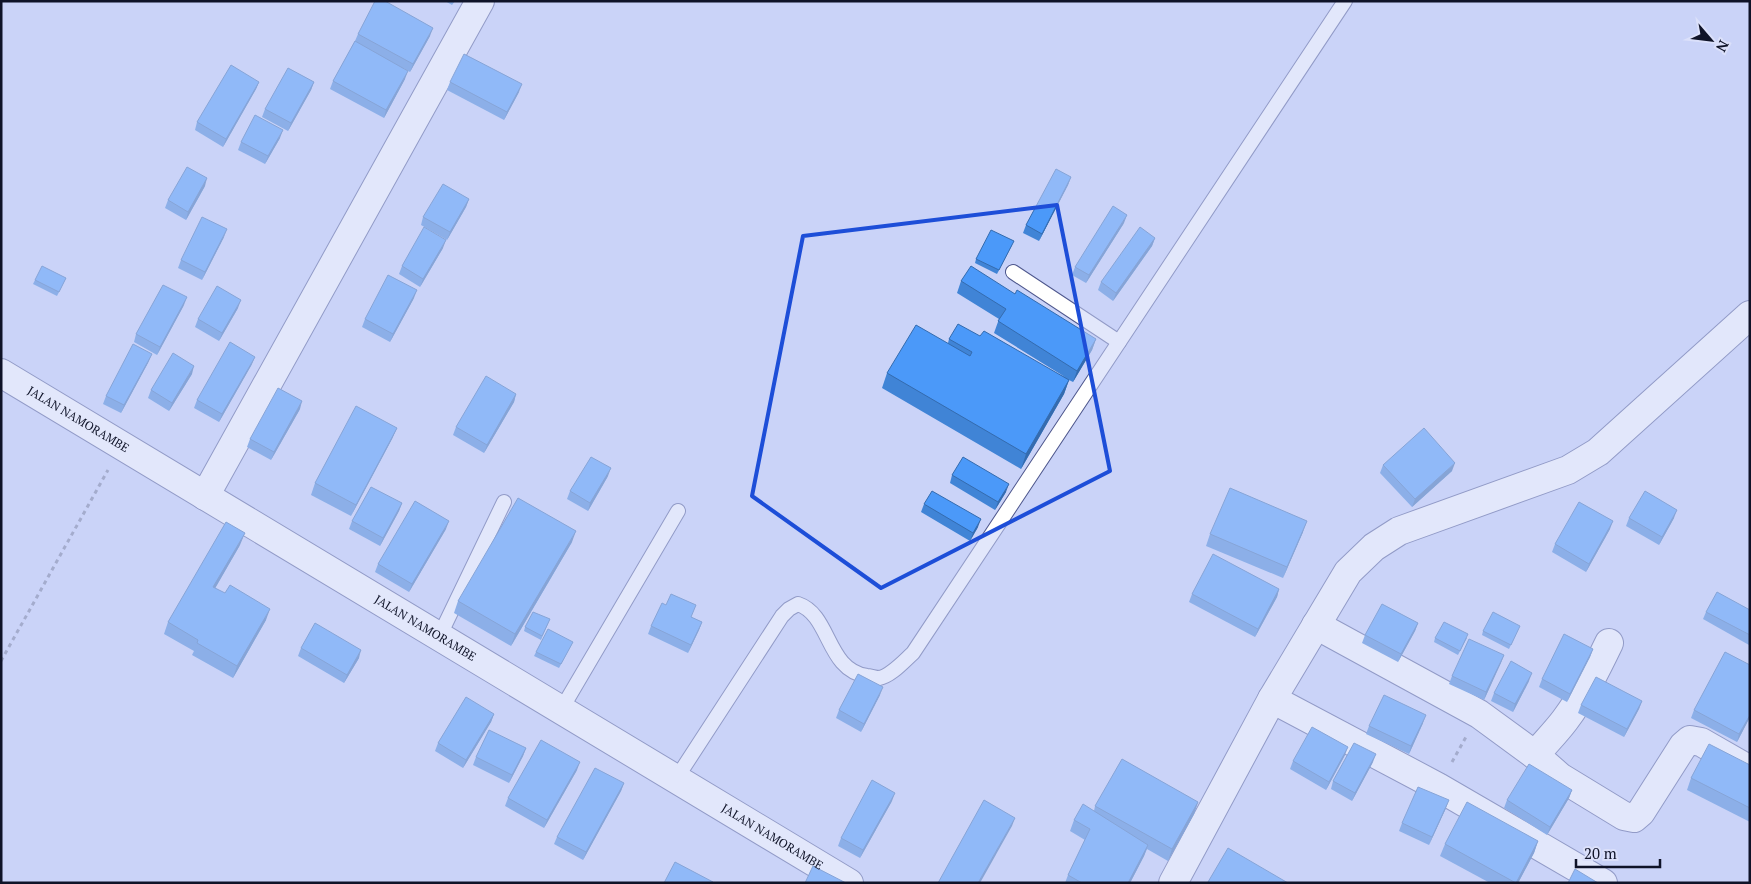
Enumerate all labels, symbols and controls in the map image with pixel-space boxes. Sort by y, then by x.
north arrow [1686,15,1736,65]
text: N [1712,37,1734,56]
street label: JALAN NAMORAMBE [25,383,132,455]
street label: JALAN NAMORAMBE [372,591,479,664]
street label: JALAN NAMORAMBE [719,800,826,873]
scale bar [1576,836,1660,868]
text: 20 m [1584,843,1617,863]

